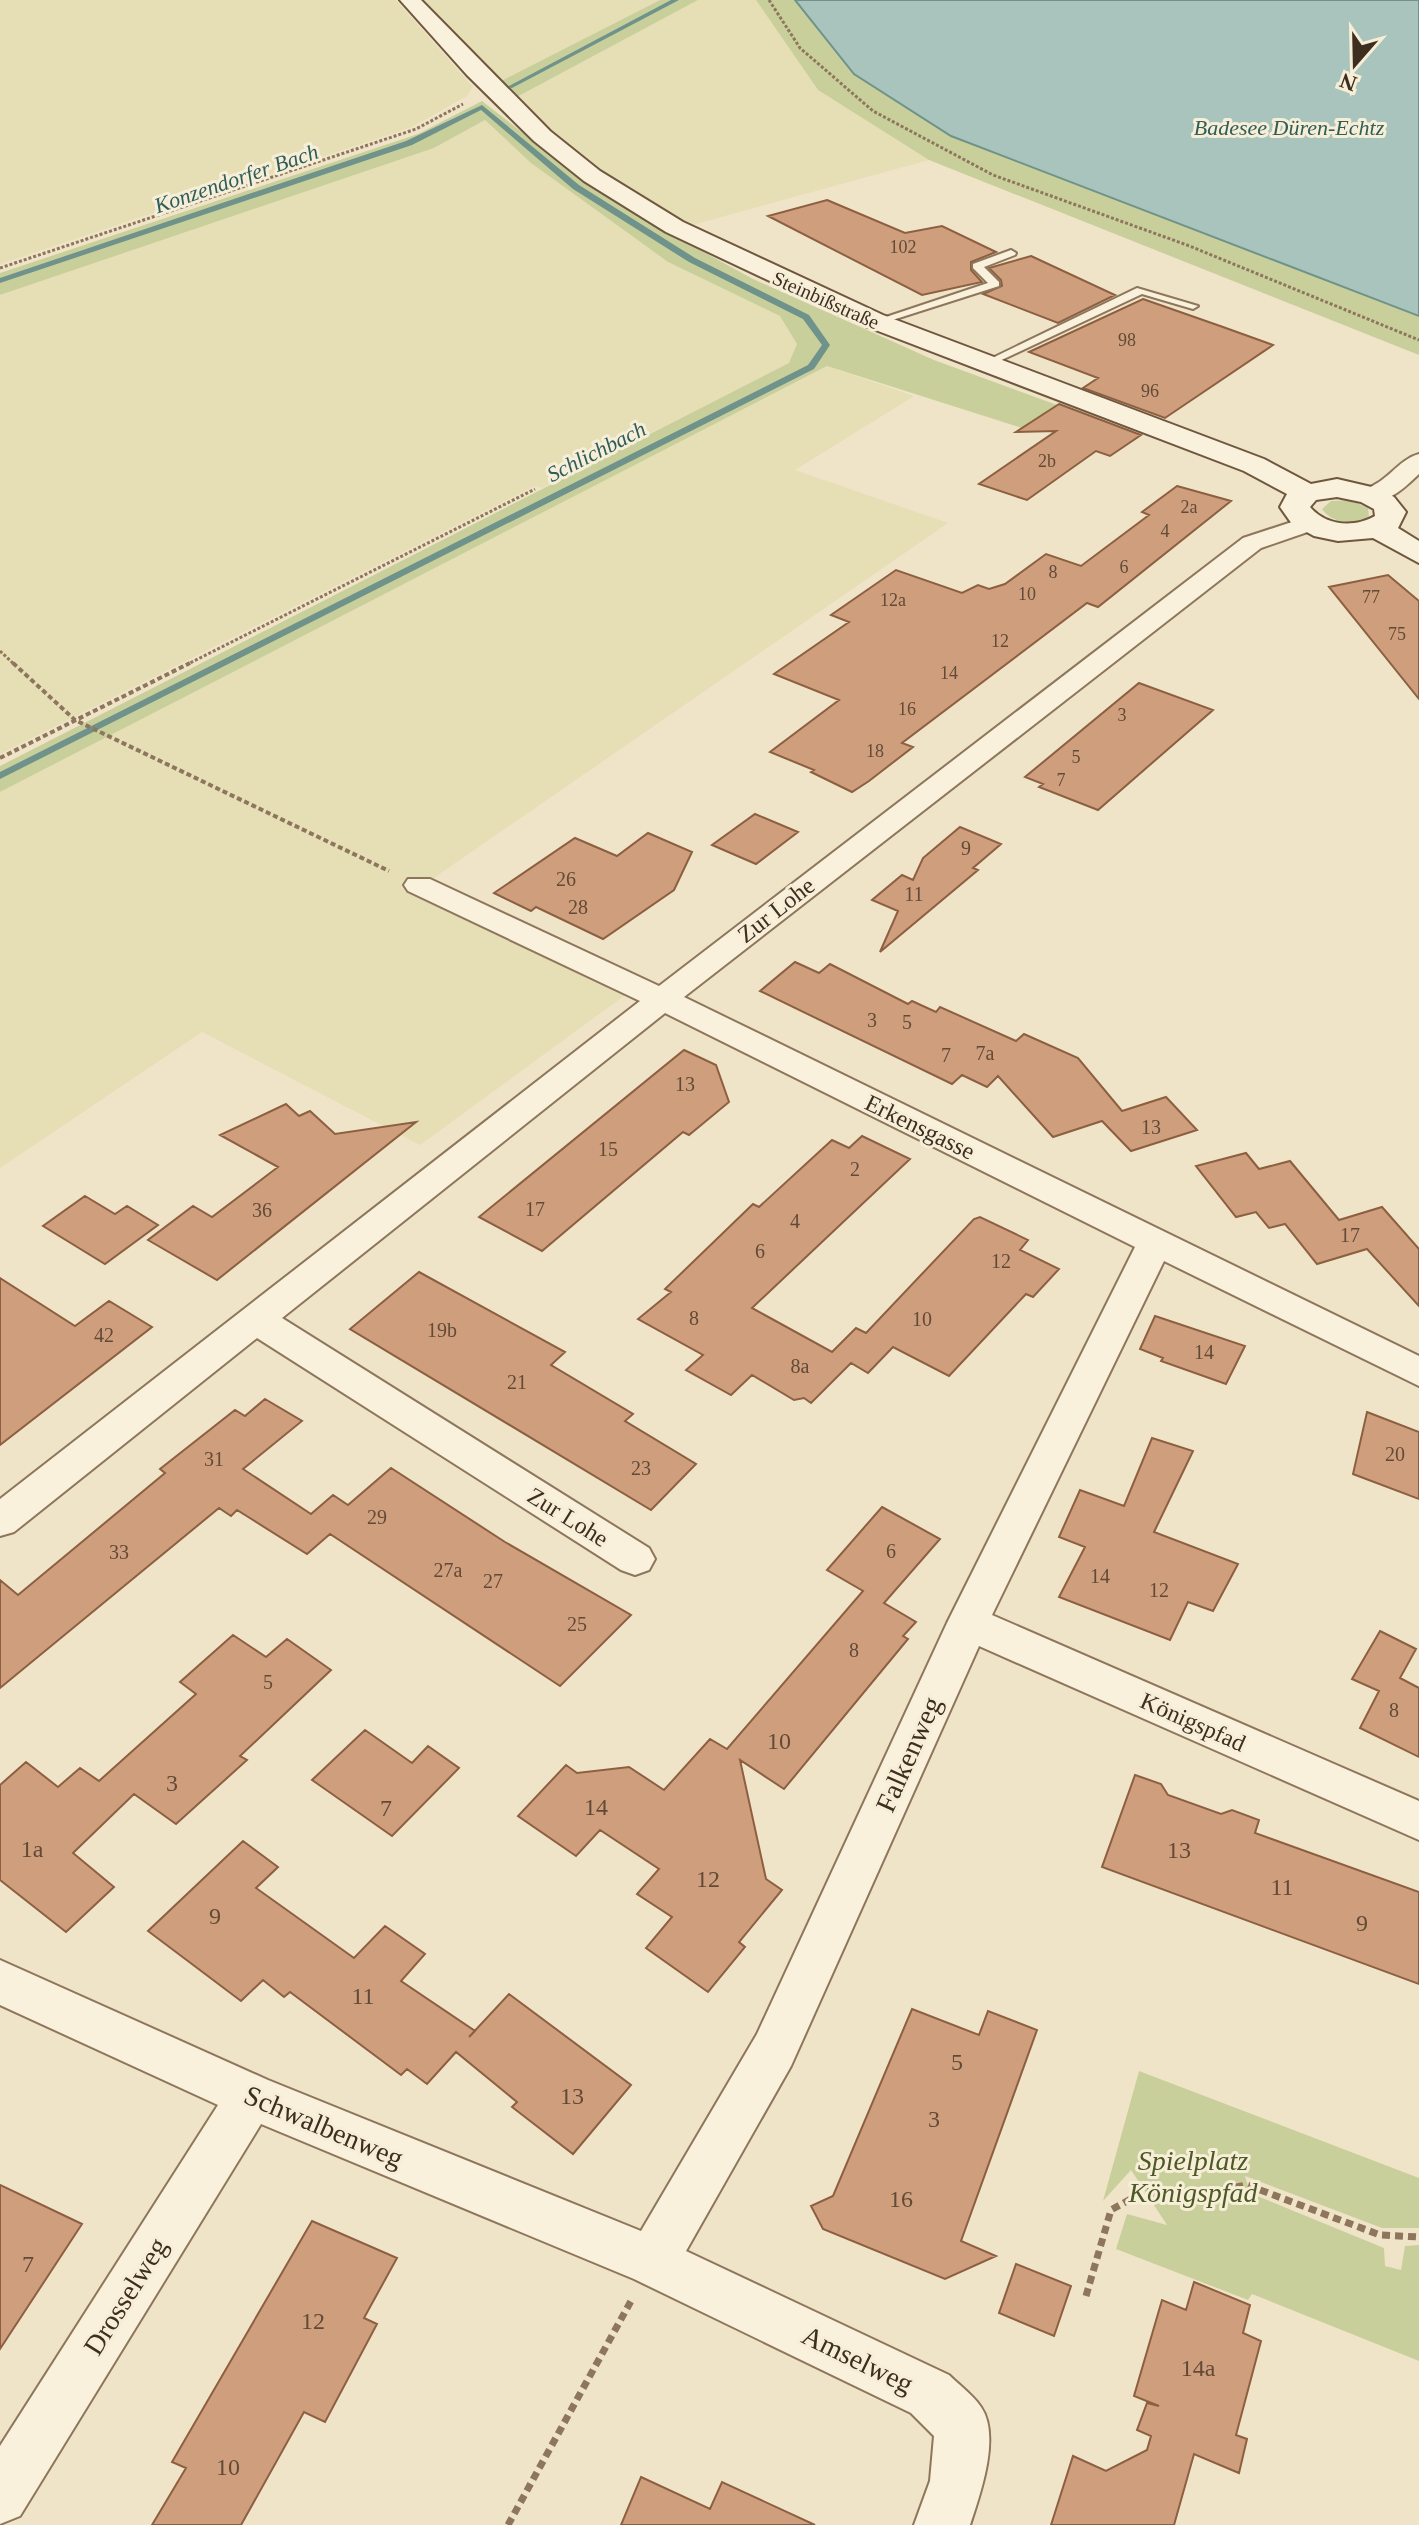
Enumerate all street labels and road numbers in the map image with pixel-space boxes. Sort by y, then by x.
street label: Steinbißstraße [769,267,883,333]
street label: Zur Lohe [733,872,819,948]
street label: Erkensgasse [861,1089,979,1165]
street label: Zur Lohe [523,1482,613,1552]
street label: Königspfad [1137,1687,1249,1757]
street label: Falkenweg [869,1692,948,1817]
street label: Schwalbenweg [240,2079,408,2174]
street label: Drosselweg [77,2232,174,2361]
street label: Amselweg [797,2319,918,2400]

